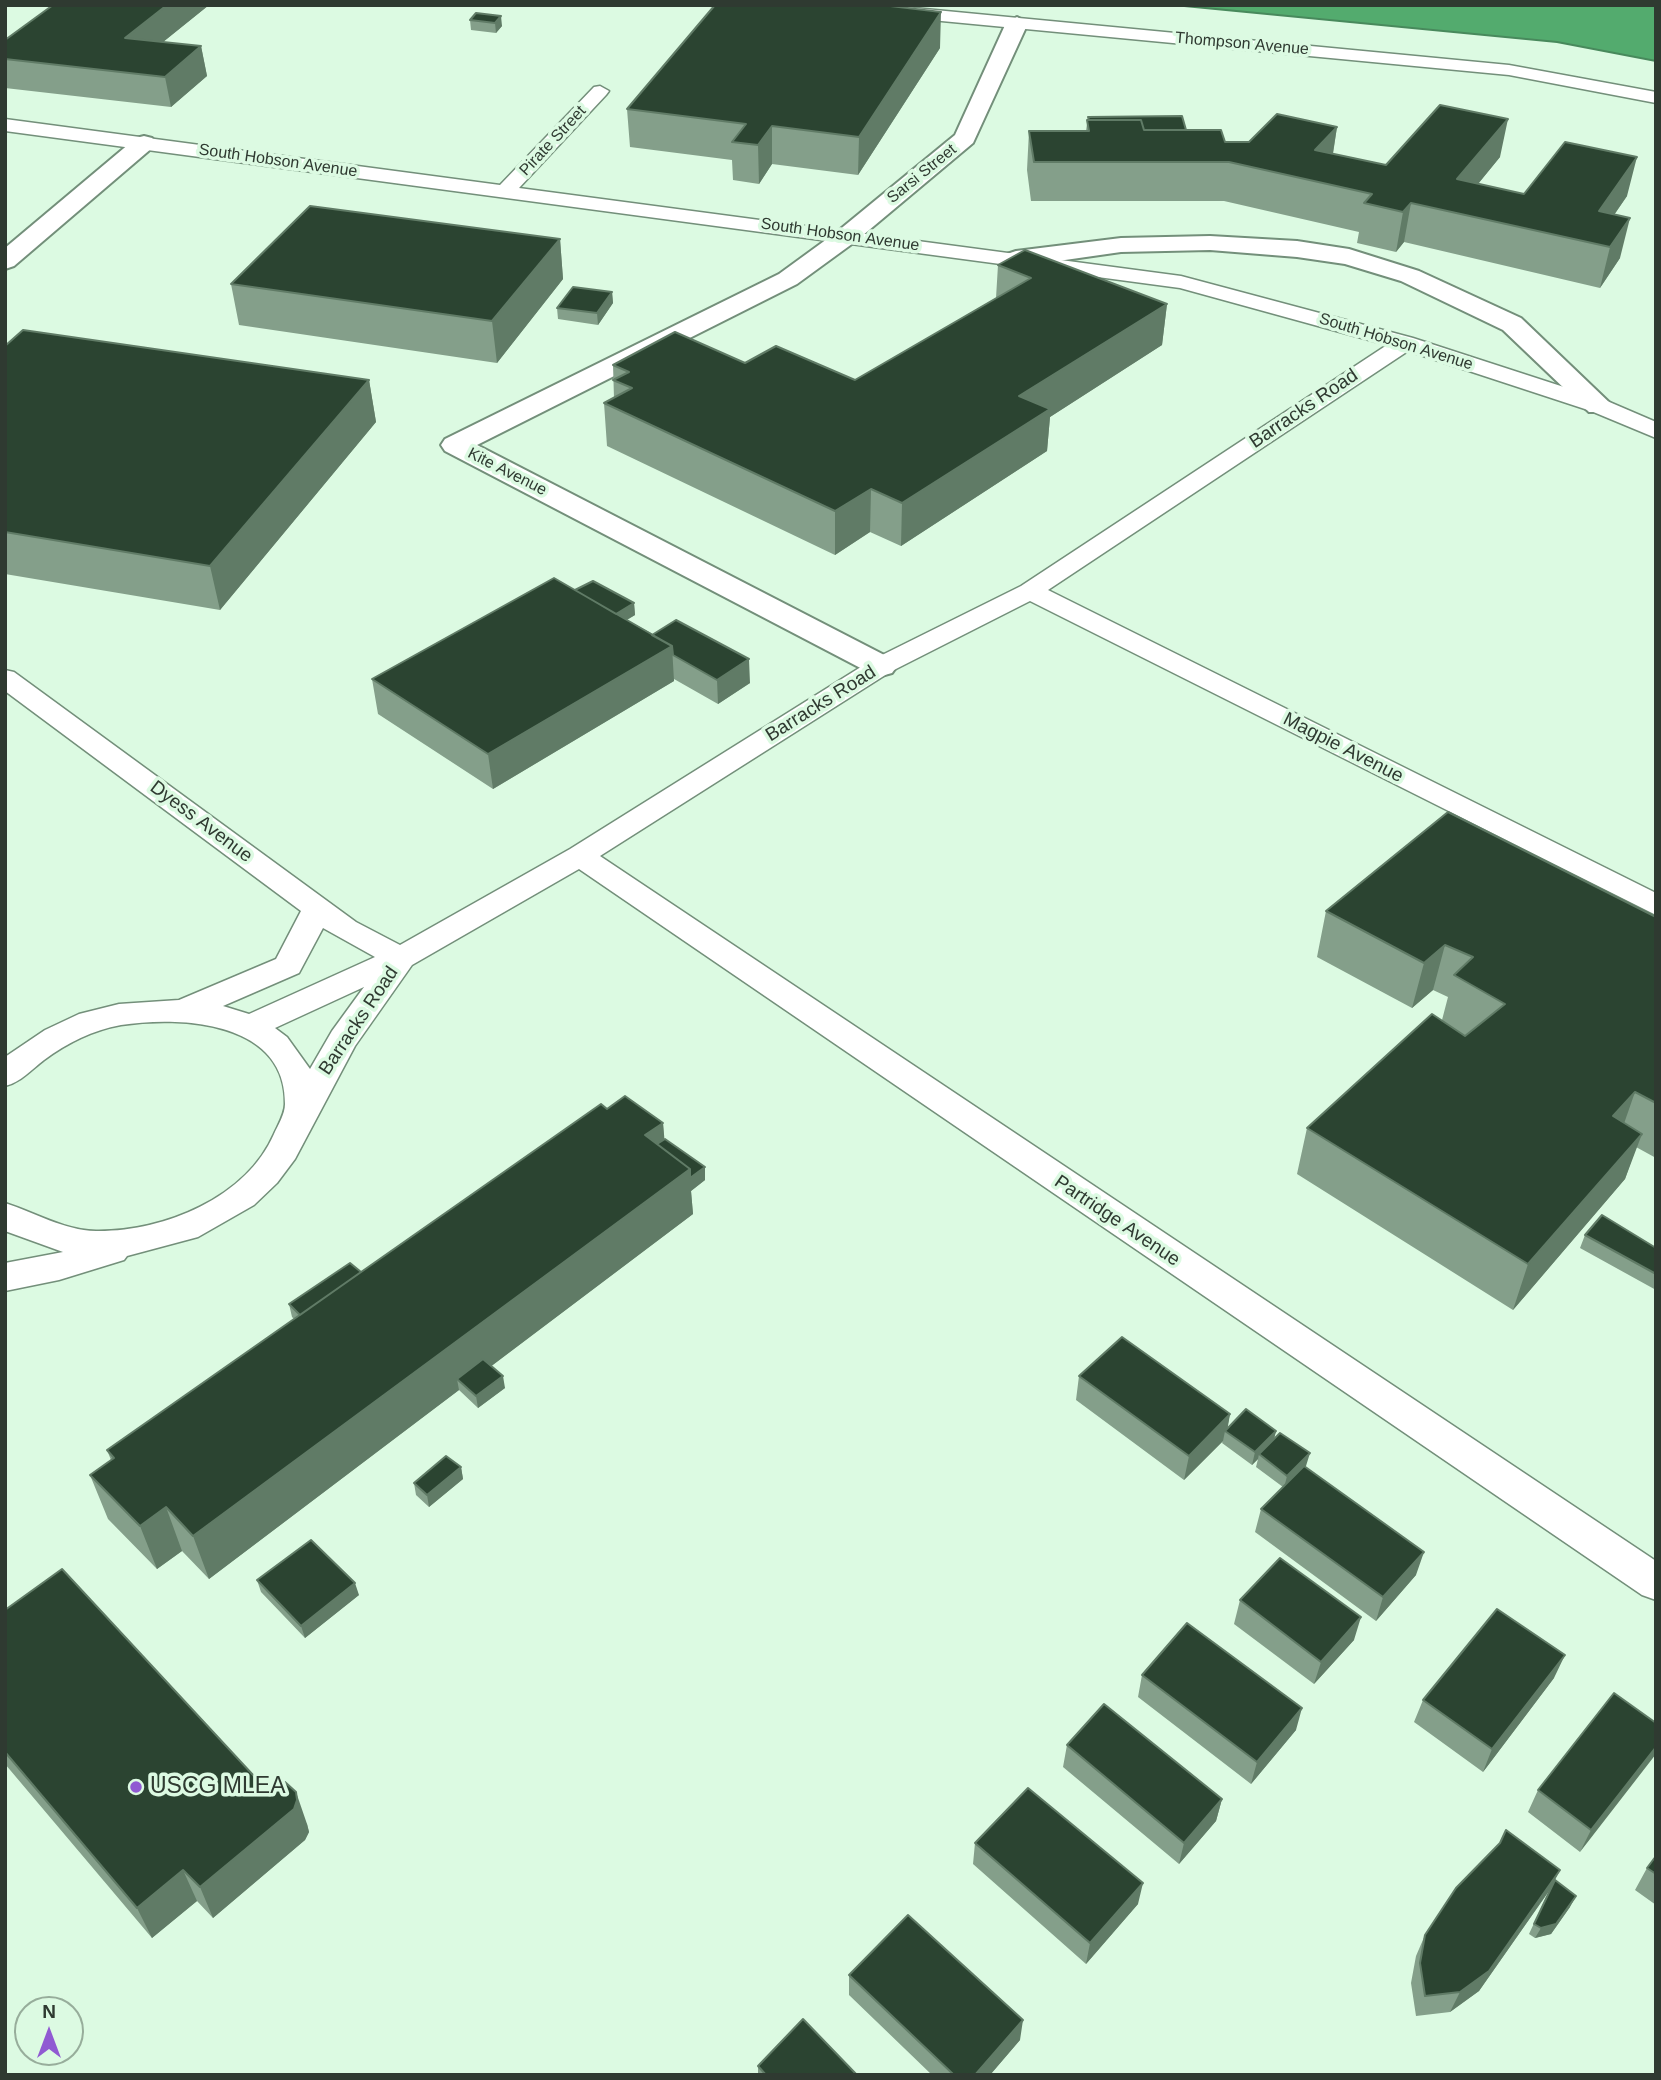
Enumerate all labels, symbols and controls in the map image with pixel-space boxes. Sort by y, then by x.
street label: Thompson Avenue [1174,29,1310,59]
street label: Pirate Street [516,102,590,180]
street label: South Hobson Avenue [198,140,358,182]
street label: Sarsi Street [883,140,961,208]
street label: South Hobson Avenue [760,214,920,256]
street label: South Hobson Avenue [1317,309,1475,375]
street label: Barracks Road [1246,364,1362,454]
street label: Kite Avenue [464,444,550,500]
street label: Barracks Road [762,661,880,747]
street label: Magpie Avenue [1279,708,1407,788]
street label: Dyess Avenue [145,776,257,868]
street label: Barracks Road [314,963,404,1079]
street label: Partridge Avenue [1050,1171,1184,1271]
place label: USCG MLEA [150,1773,285,1801]
marker: USCG MLEA [128,1779,144,1795]
north arrow [14,1996,84,2066]
text: N [42,2001,56,2022]

